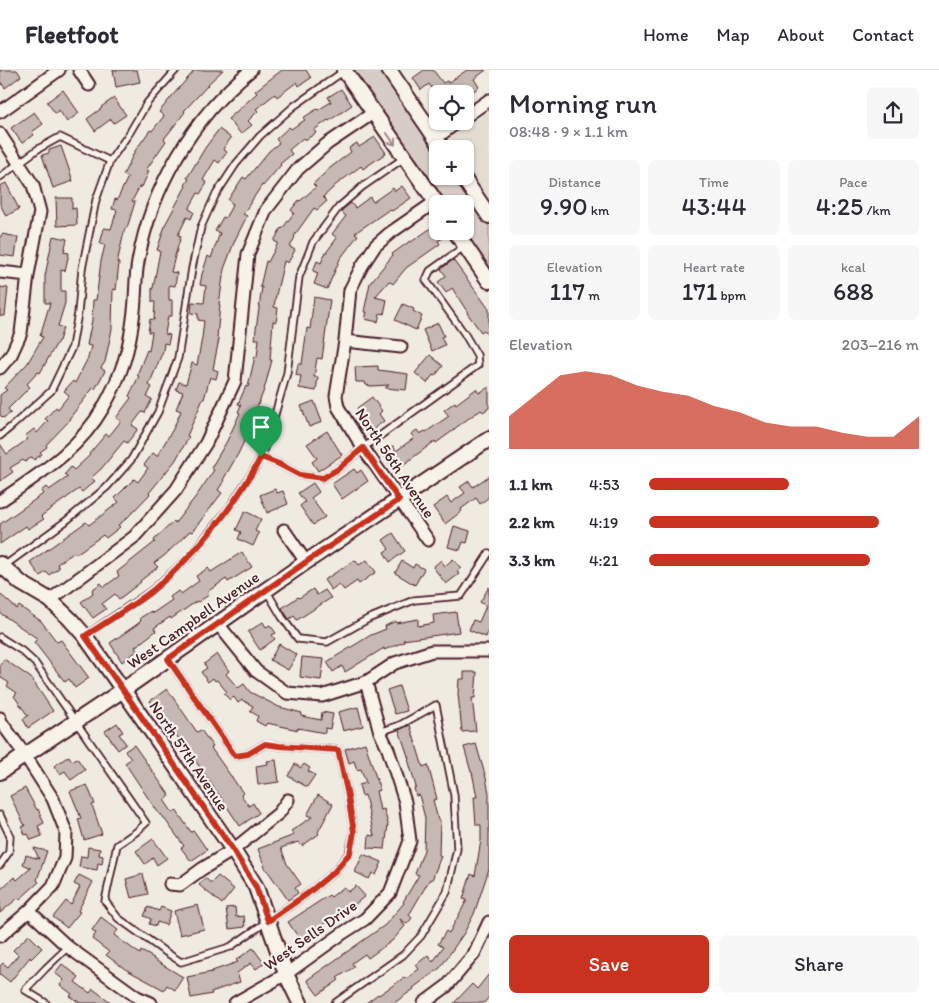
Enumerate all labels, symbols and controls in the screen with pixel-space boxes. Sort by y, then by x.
text: Fleetfoot [25,20,118,49]
text: Home [643,24,689,46]
text: Map [717,24,750,46]
text: About [778,24,824,46]
text: Contact [852,24,914,46]
map controls [429,85,474,240]
button: locate [429,85,474,130]
text: Morning run [509,86,657,120]
button: share [867,87,919,139]
text: 08:48 · 9 × 1.1 km [509,122,628,141]
one-way arrow [386,132,396,146]
button: + [429,140,474,185]
text: Distance [548,174,601,191]
text: Time [699,174,729,191]
text: Pace [839,174,867,191]
text: 9.90 [540,191,588,221]
text: 43:44 [682,191,746,221]
text: 4:25 [816,191,863,221]
button: − [429,195,474,240]
text: km [588,202,609,219]
text: /km [863,202,891,219]
text: Elevation [547,259,602,276]
text: Heart rate [683,259,745,276]
text: kcal [841,259,866,276]
text: 117 [549,276,585,306]
text: 171 [682,276,717,306]
text: 688 [833,276,874,306]
text: m [585,287,600,304]
text: bpm [717,287,746,304]
text: Elevation [509,335,573,354]
text: 203–216 m [842,335,919,354]
street label: North 56th Avenue [351,404,439,522]
pin [240,406,282,457]
icon: arrive [247,413,275,441]
text: 1.1 km [509,475,553,494]
text: 4:53 [589,475,620,494]
text: 2.2 km [509,513,555,532]
text: 4:19 [589,513,618,532]
text: 3.3 km [509,551,555,570]
text: 4:21 [589,551,618,570]
street label: West Campbell Avenue [123,567,263,673]
street label: North 57th Avenue [145,697,233,815]
street label: West Sells Drive [260,896,360,974]
button: Save [509,935,709,993]
button: Share [719,935,919,993]

